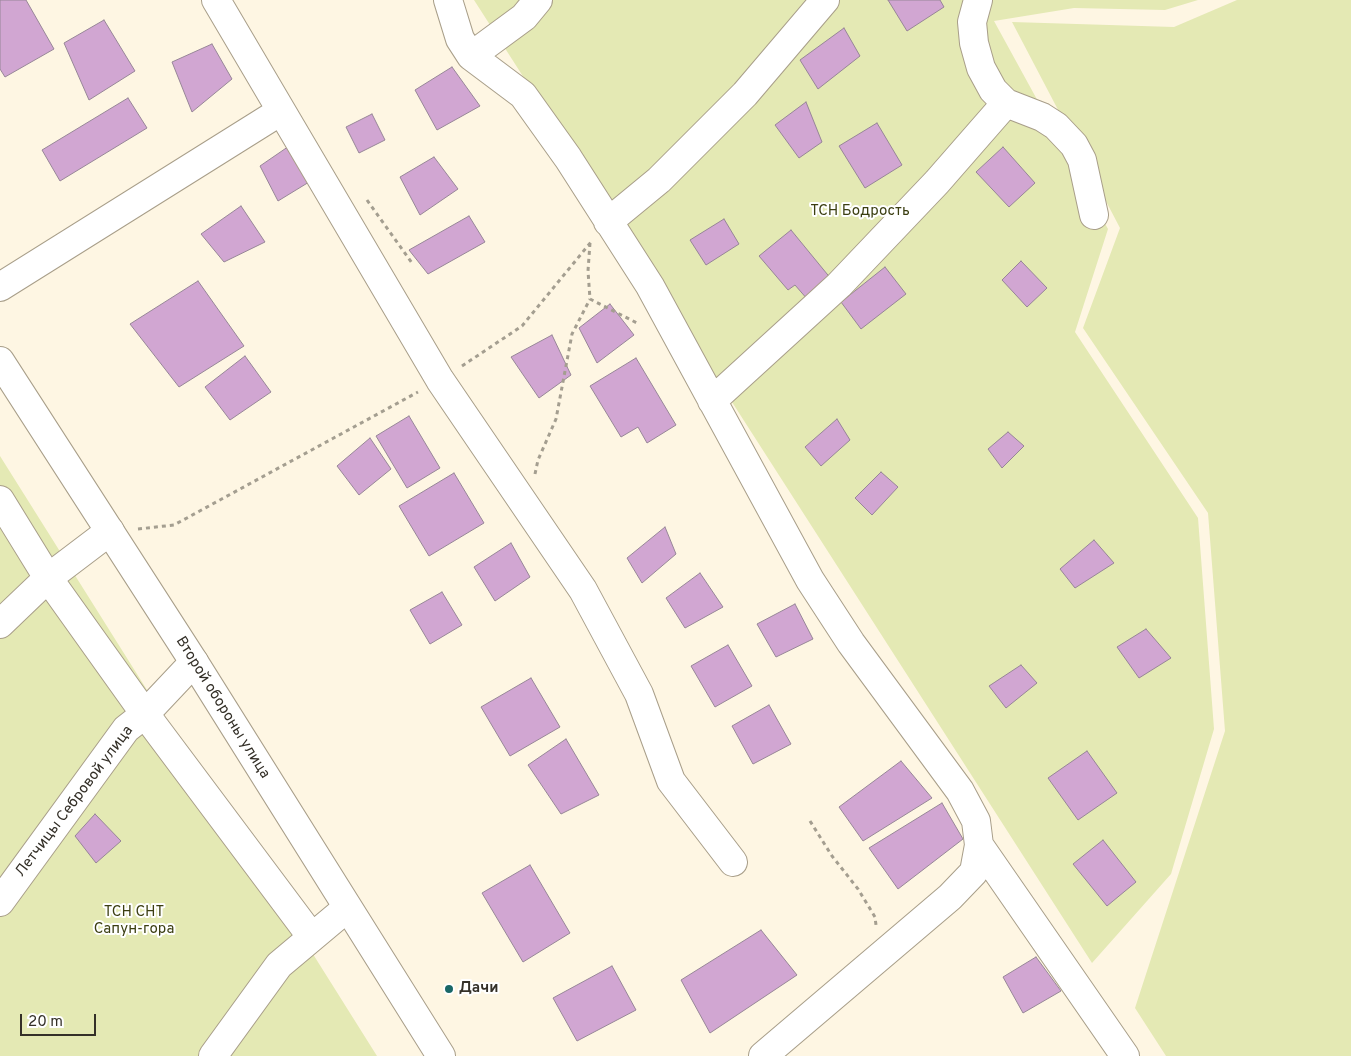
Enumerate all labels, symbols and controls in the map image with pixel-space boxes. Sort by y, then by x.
park label: ТСН Бодрость [810,203,910,221]
street label: Второй обороны улица [171,634,273,782]
street label: Летчицы Себровой улица [12,723,138,881]
park label: ТСН СНТ Сапун-гора [94,904,174,939]
place label: Дачи [459,980,499,998]
marker: Дачи [443,983,455,995]
scale bar [22,1004,99,1036]
text: 20 m [28,1013,63,1032]

